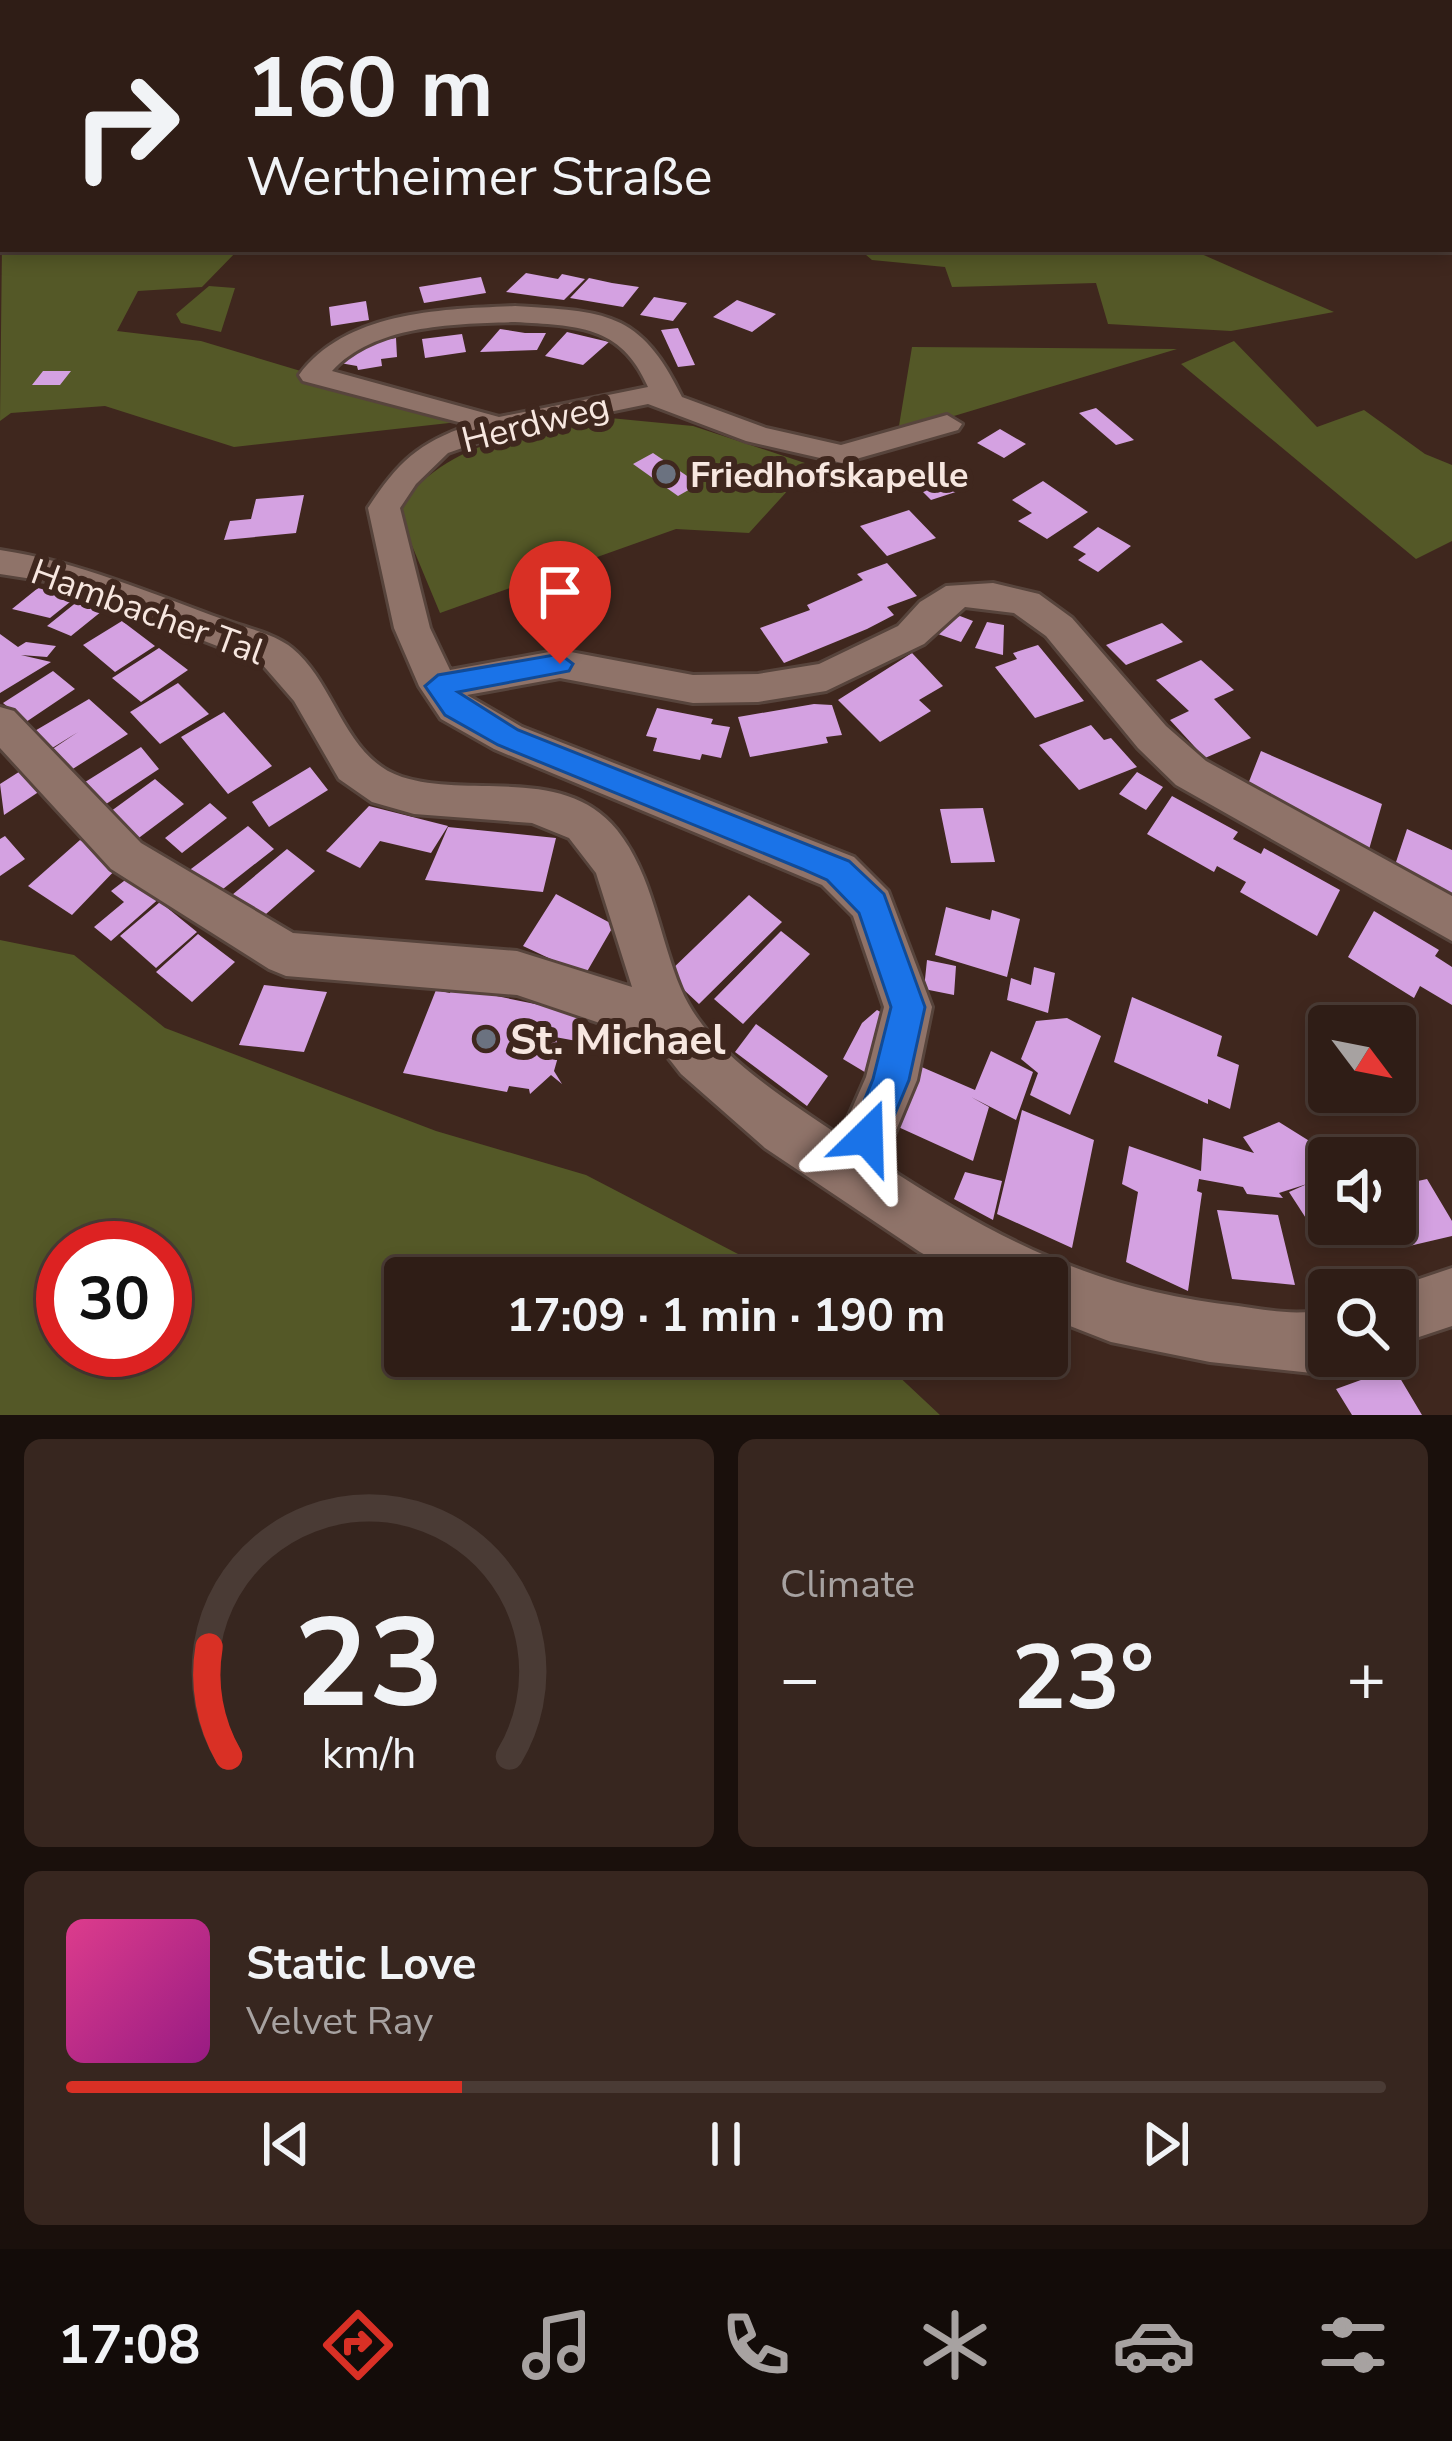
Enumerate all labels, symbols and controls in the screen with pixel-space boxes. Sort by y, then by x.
text: 160 m [246,31,494,146]
icon: right [48,48,204,204]
text: Wertheimer Straße [246,140,712,214]
street label: Herdweg [456,381,614,465]
place label: Friedhofskapelle [690,451,969,500]
marker: Friedhofskapelle [653,461,679,487]
pin [509,541,611,664]
street label: Hambacher Tal [24,548,271,677]
icon: arrive [527,559,593,625]
north arrow [1308,1005,1416,1113]
map controls [1308,1005,1416,1377]
place label: St. Michael [510,1012,726,1069]
marker: St. Michael [473,1026,499,1052]
position arrow [804,1074,930,1200]
button: sound [1308,1137,1416,1245]
speed limit sign: 30 [36,1221,192,1377]
button: search [1308,1269,1416,1377]
text: 17:09 · 1 min · 190 m [506,1286,946,1347]
text: Climate [780,1558,915,1611]
text: 23 [294,1579,444,1749]
text: 23° [1012,1617,1154,1740]
text: − [780,1634,820,1724]
text: + [1346,1634,1386,1724]
text: km/h [322,1725,416,1783]
text: Static Love [246,1934,476,1995]
text: Velvet Ray [246,1995,433,2048]
icon: previous [253,2111,319,2177]
icon: pause [693,2111,759,2177]
icon: next [1133,2111,1199,2177]
icon: directions [316,2303,400,2387]
icon: music [515,2303,599,2387]
icon: phone [714,2303,798,2387]
icon: climate [913,2303,997,2387]
icon: car [1112,2303,1196,2387]
icon: filters [1311,2303,1395,2387]
text: 17:08 [58,2308,201,2382]

